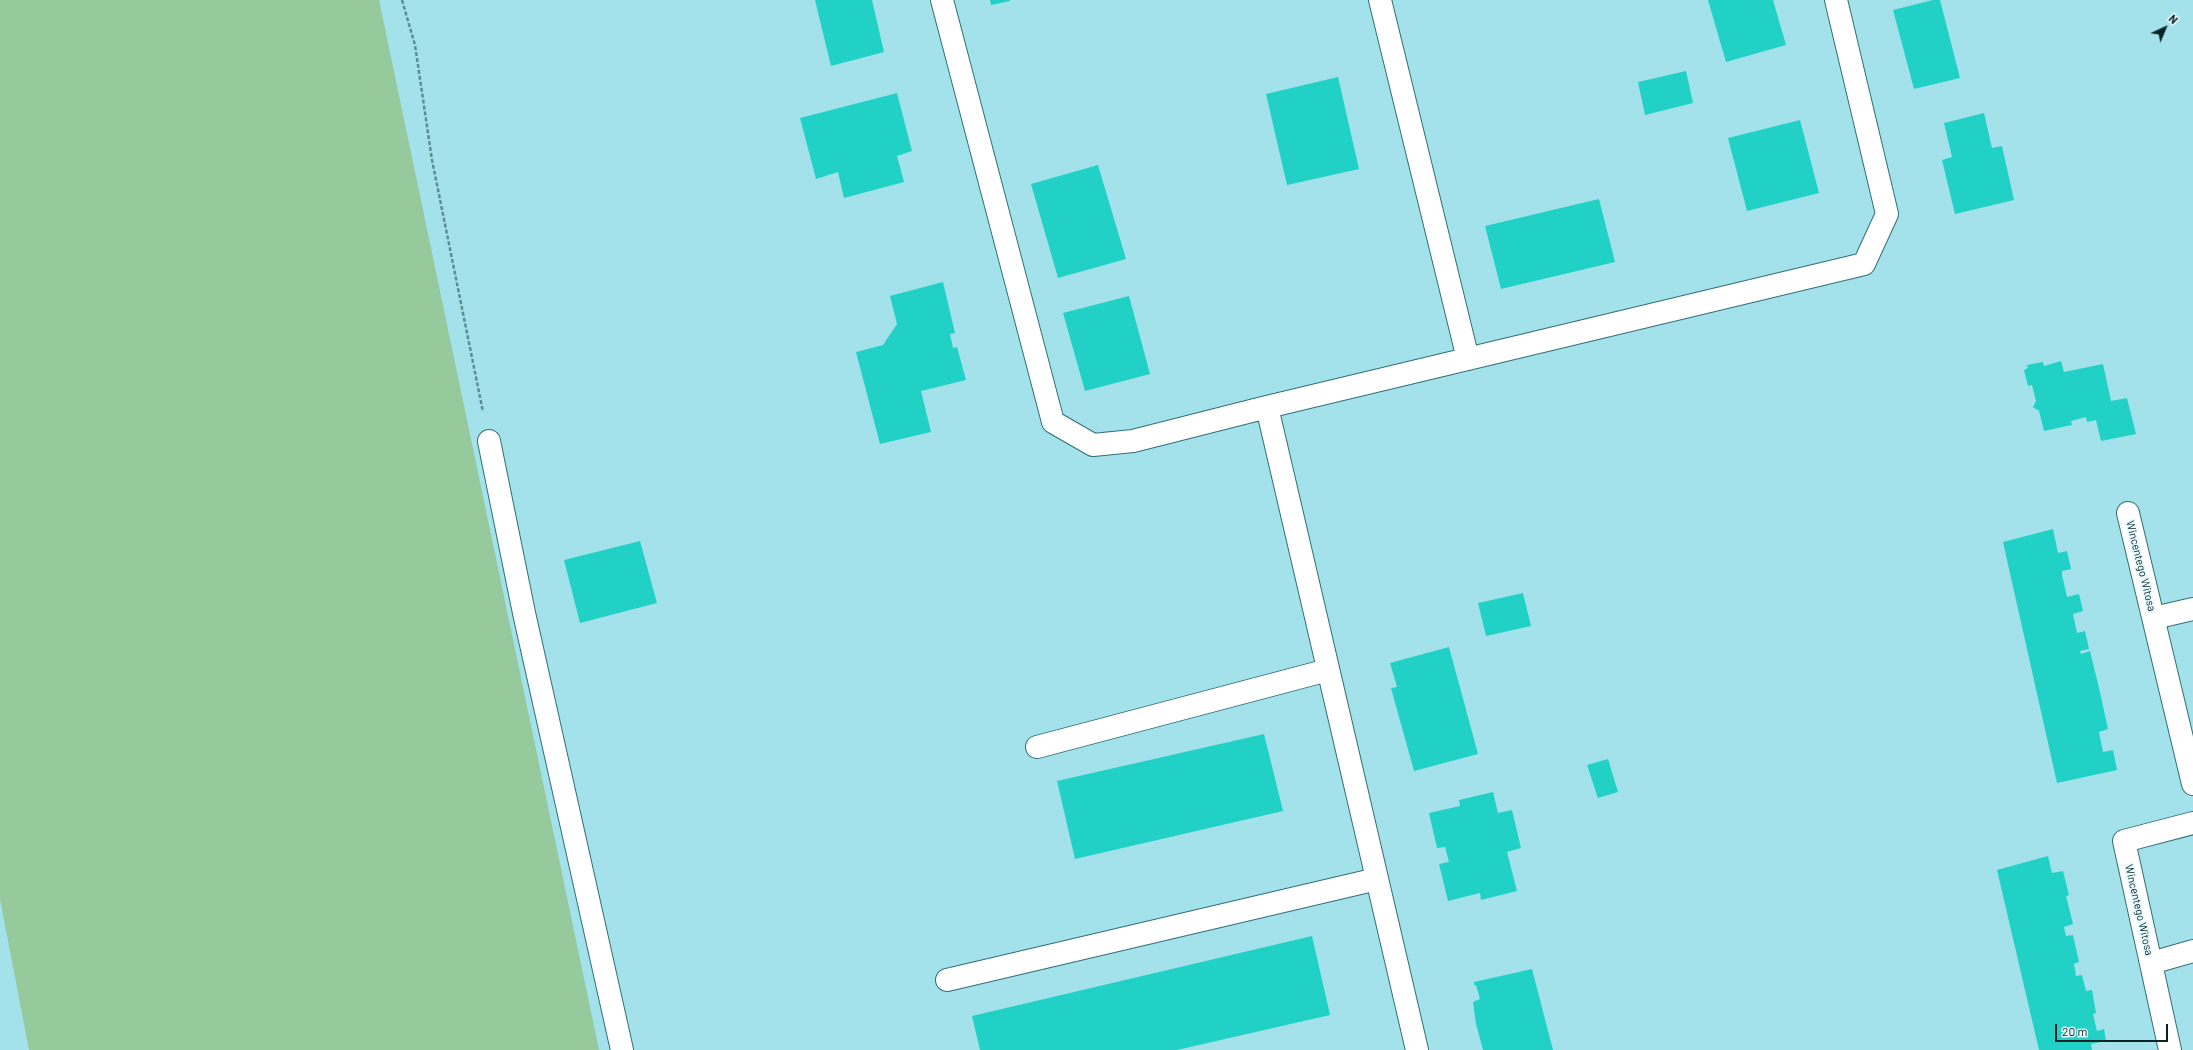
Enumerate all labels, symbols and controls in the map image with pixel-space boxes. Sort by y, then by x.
north arrow [2145,8,2185,48]
text: N [2167,12,2181,26]
street label: Wincentego Witosa [2123,519,2159,613]
street label: Wincentego Witosa [2122,863,2156,957]
scale bar [2057,1016,2170,1042]
text: 20 m [2062,1024,2088,1038]

